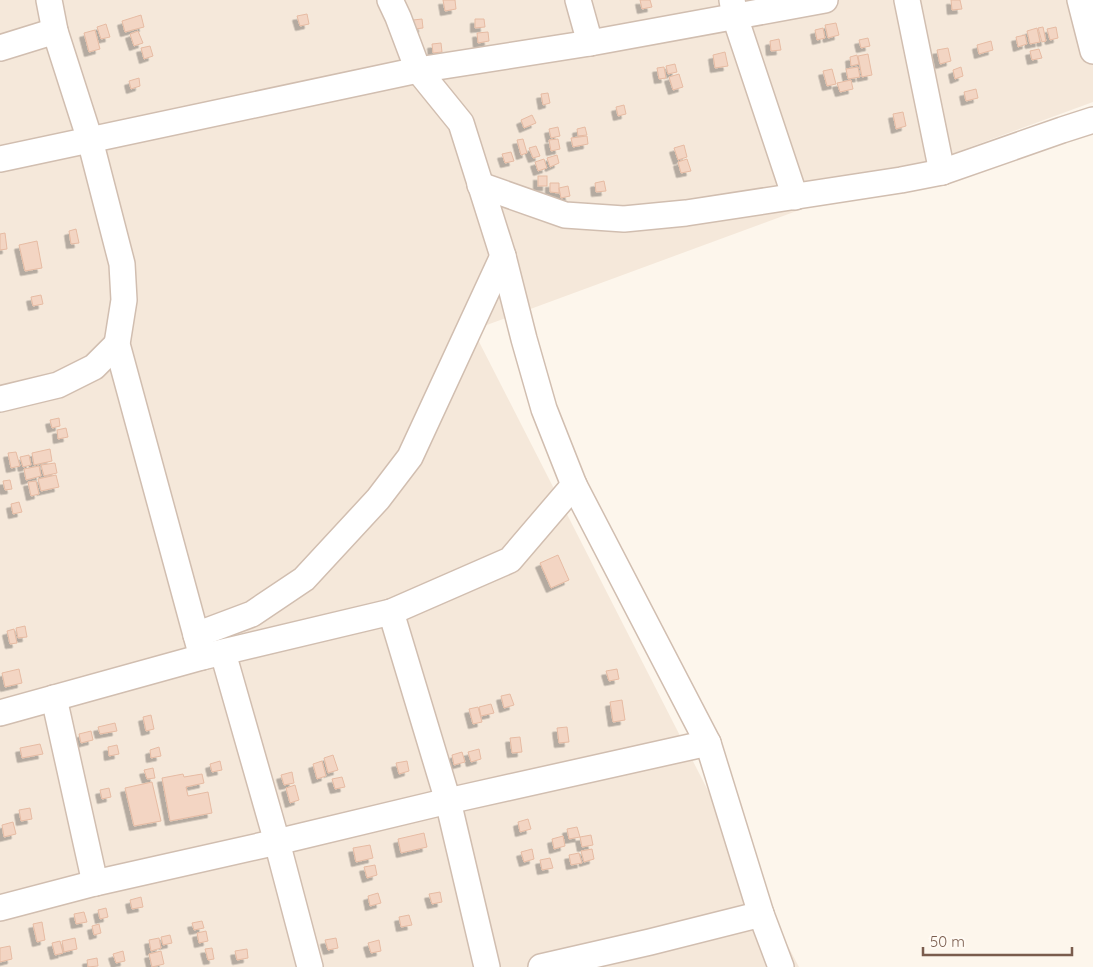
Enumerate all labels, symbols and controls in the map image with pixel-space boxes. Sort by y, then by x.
scale bar [923,924,1072,956]
text: 50 m [930,932,965,951]

